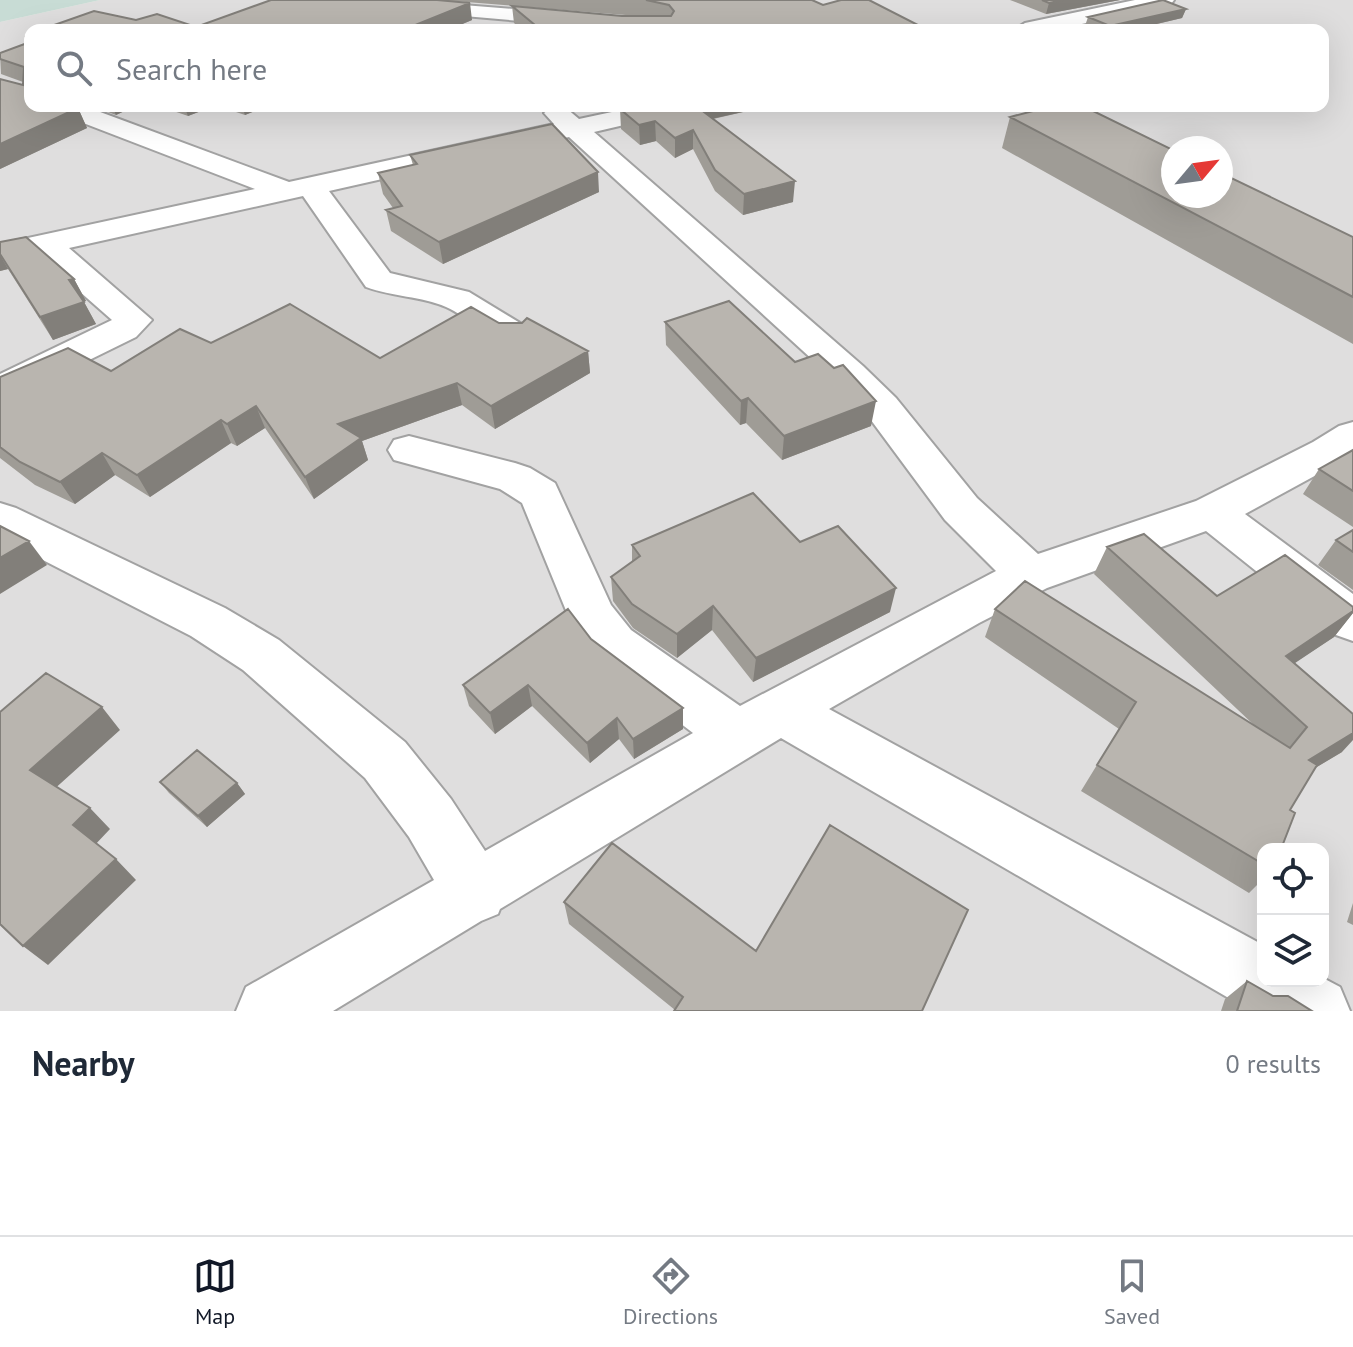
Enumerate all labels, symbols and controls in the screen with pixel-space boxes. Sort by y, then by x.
search box [24,24,1329,112]
icon: search [52,46,96,90]
text: Search here [116,49,267,88]
north arrow [1161,136,1233,208]
map controls [1257,843,1329,987]
button: locate [1257,843,1329,915]
button: layers [1257,915,1329,987]
text: Nearby [32,1041,134,1085]
text: 0 results [1226,1047,1321,1080]
tab: Map [193,1254,237,1330]
tab: Directions [623,1254,718,1330]
tab: Saved [1104,1254,1160,1330]

